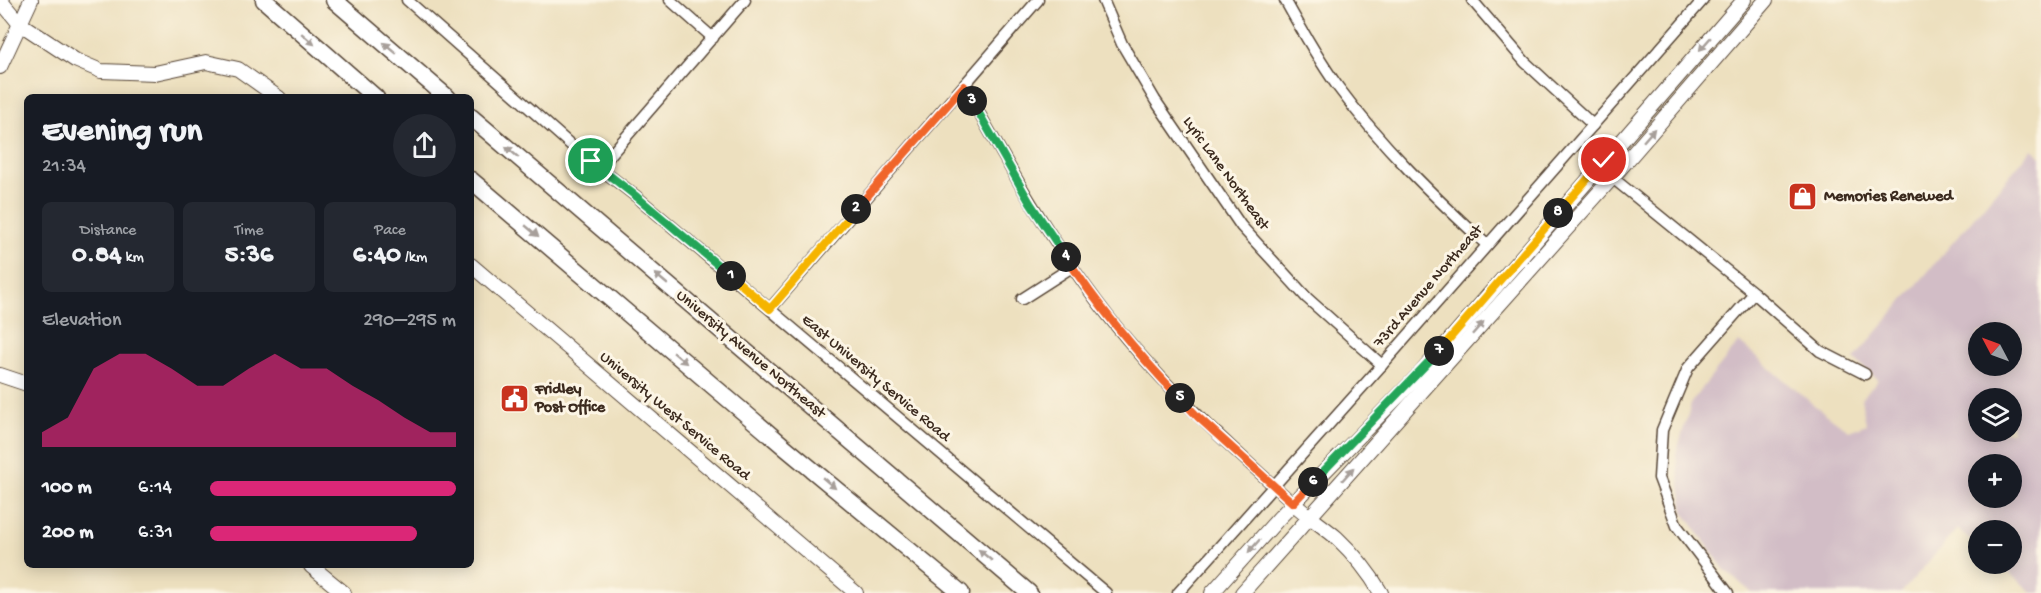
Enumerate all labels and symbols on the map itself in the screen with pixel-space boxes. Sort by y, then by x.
one-way arrow [300,32,315,45]
one-way arrow [1699,36,1712,52]
one-way arrow [383,42,398,55]
pin: 3 [957,86,987,116]
street label: Lyric Lane Northeast [1177,114,1273,236]
one-way arrow [1642,128,1656,143]
pin [1578,134,1629,185]
pin [565,135,616,186]
one-way arrow [504,146,520,159]
shop icon: Memories Renewed [1787,181,1819,213]
place label: Memories Renewed [1824,188,1954,207]
pin: 2 [841,194,871,224]
pin: 8 [1543,198,1573,228]
street label: 73rd Avenue Northeast [1370,222,1488,352]
one-way arrow [524,224,539,237]
pin: 4 [1051,242,1081,272]
pin: 1 [716,261,746,291]
one-way arrow [654,273,669,286]
street label: University Avenue Northeast [671,287,830,424]
street label: East University Service Road [797,311,954,448]
one-way arrow [1471,321,1485,336]
north arrow [1968,322,2022,376]
pin: 7 [1424,336,1454,366]
street label: University West Service Road [595,348,755,487]
one-way arrow [672,351,688,364]
place label: Fridley Post Office [534,381,606,418]
public building icon: Fridley Post Office [498,383,530,415]
pin: 5 [1165,383,1195,413]
pin: 6 [1298,467,1328,497]
one-way arrow [1341,467,1354,482]
one-way arrow [821,477,837,490]
one-way arrow [1248,538,1261,553]
one-way arrow [978,549,993,562]

